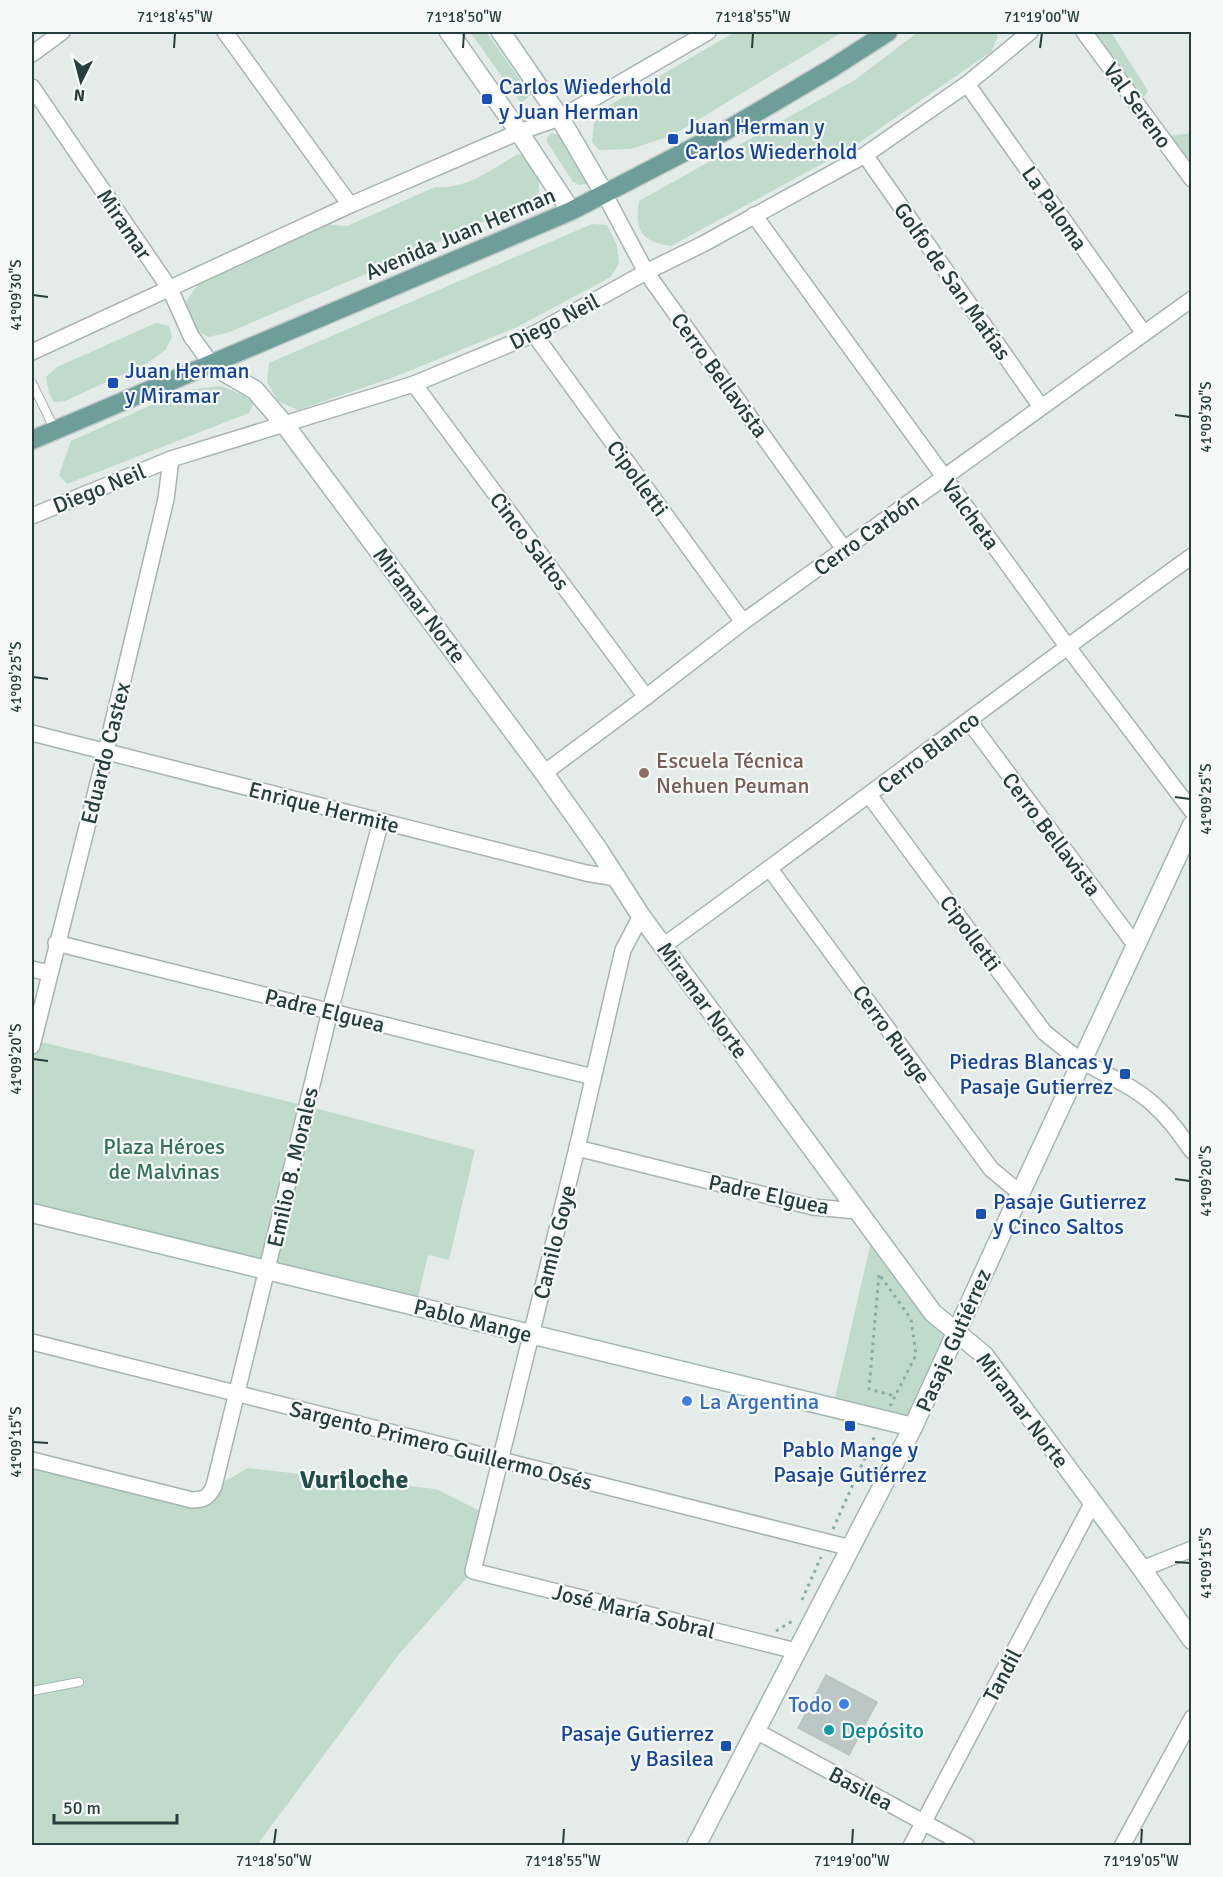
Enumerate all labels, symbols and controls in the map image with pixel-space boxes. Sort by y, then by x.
text: 71°18'45"W [137,8,213,26]
text: 71°18'50"W [426,8,502,26]
text: 71°18'55"W [715,8,791,26]
text: 71°19'00"W [1004,8,1080,26]
north arrow [51,51,111,111]
street label: Val Sereno [1097,57,1178,154]
place label: Carlos Wiederhold y Juan Herman [499,73,671,125]
text: N [73,84,86,105]
marker: Carlos Wiederhold y Juan Herman [480,92,494,106]
place label: Juan Herman y Carlos Wiederhold [685,113,857,165]
marker: Juan Herman y Carlos Wiederhold [666,132,680,146]
street label: La Paloma [1016,161,1093,256]
street label: Avenida Juan Herman [361,181,559,286]
street label: Miramar [91,184,158,265]
street label: Golfo de San Matías [888,197,1017,365]
text: 41°09'30"S [7,259,25,331]
street label: Diego Neil [505,287,604,356]
street label: Cerro Bellavista [665,307,774,443]
place label: Juan Herman y Miramar [125,357,250,409]
marker: Juan Herman y Miramar [106,376,120,390]
text: 41°09'30"S [1197,381,1215,453]
street label: Cipolletti [601,435,674,522]
street label: Diego Neil [49,458,149,519]
street label: Valcheta [936,473,1005,555]
street label: Cinco Saltos [484,487,575,596]
street label: Cerro Carbón [808,487,924,582]
street label: Miramar Norte [367,542,472,668]
text: 41°09'25"S [7,641,25,713]
street label: Eduardo Castex [75,679,136,827]
street label: Cerro Blanco [872,705,985,800]
place label: Escuela Técnica Nehuen Peuman [656,747,809,799]
text: 41°09'25"S [1197,763,1215,835]
marker: Escuela Técnica Nehuen Peuman [637,766,651,780]
street label: Cerro Bellavista [996,767,1107,902]
street label: Enrique Hermite [246,776,402,839]
street label: Cipolletti [934,890,1007,977]
street label: Miramar Norte [651,937,754,1064]
street label: Cerro Runge [847,980,936,1089]
street label: Padre Elguea [262,983,388,1038]
text: 41°09'20"S [7,1023,25,1095]
place label: Piedras Blancas y Pasaje Gutierrez [949,1048,1114,1100]
marker: Piedras Blancas y Pasaje Gutierrez [1118,1067,1132,1081]
street label: Emilio B. Morales [261,1084,324,1250]
park label: Plaza Héroes de Malvinas [103,1133,225,1185]
text: 41°09'20"S [1197,1145,1215,1217]
street label: Padre Elguea [706,1169,832,1220]
street label: Camilo Goye [527,1182,582,1302]
place label: Pasaje Gutierrez y Cinco Saltos [993,1188,1147,1240]
marker: Pasaje Gutierrez y Cinco Saltos [974,1207,988,1221]
street label: Pasaje Gutiérrez [910,1264,997,1416]
street label: Pablo Mange [411,1293,535,1348]
street label: Miramar Norte [970,1347,1075,1473]
place label: La Argentina [699,1388,819,1415]
marker: La Argentina [680,1394,694,1408]
street label: Sargento Primero Guillermo Osés [287,1395,595,1496]
text: 41°09'15"S [7,1406,25,1478]
marker: Pablo Mange y Pasaje Gutiérrez [843,1419,857,1433]
place label: Pablo Mange y Pasaje Gutiérrez [773,1436,927,1488]
district label: Vuriloche [300,1464,408,1496]
text: 41°09'15"S [1197,1527,1215,1599]
street label: José María Sobral [550,1578,718,1645]
street label: Tandil [977,1644,1028,1706]
place label: Todo [788,1691,832,1718]
marker: Todo [837,1697,851,1711]
place label: Depósito [841,1717,924,1744]
place label: Pasaje Gutierrez y Basilea [560,1720,714,1772]
marker: Depósito [822,1723,836,1737]
marker: Pasaje Gutierrez y Basilea [719,1739,733,1753]
street label: Basilea [824,1760,897,1816]
scale bar [54,1787,177,1825]
text: 50 m [63,1797,101,1819]
text: 71°18'50"W [236,1852,312,1870]
text: 71°18'55"W [525,1852,601,1870]
text: 71°19'00"W [814,1852,890,1870]
text: 71°19'05"W [1103,1852,1179,1870]

